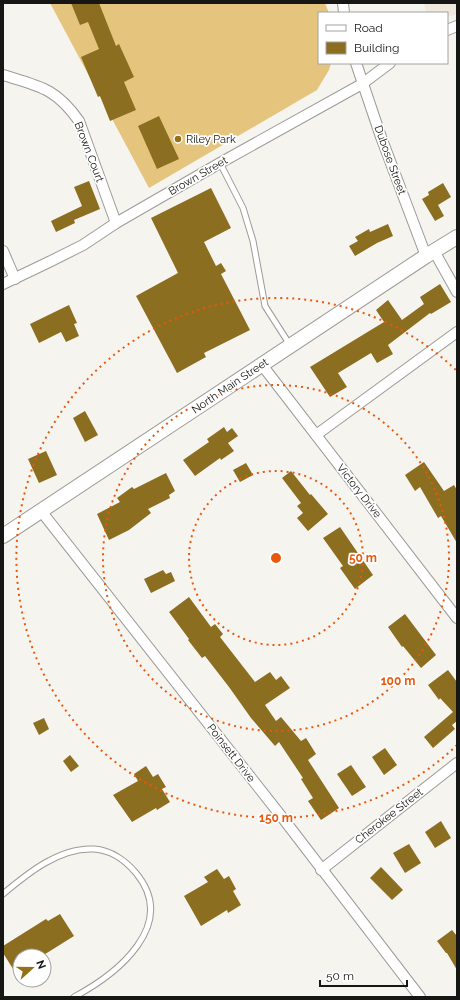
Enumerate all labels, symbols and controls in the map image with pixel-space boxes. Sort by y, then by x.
legend [318,12,448,64]
text: Road [354,21,383,35]
text: Building [354,41,400,55]
street label: Brown Court [72,120,107,184]
street label: Dubose Street [371,124,409,197]
place label: Riley Park [186,133,236,146]
marker: Riley Park [173,134,183,144]
street label: Brown Street [166,154,230,198]
street label: North Main Street [189,355,271,416]
street label: Victory Drive [334,462,384,521]
centre of rings [269,551,283,565]
text: 50 m [349,551,377,565]
text: 100 m [381,674,415,688]
street label: Poinsett Drive [204,721,258,785]
street label: Cherokee Street [353,785,426,846]
text: 150 m [259,811,293,825]
north arrow [12,948,52,988]
text: N [33,958,48,971]
scale bar [320,962,407,988]
text: 50 m [326,969,354,983]

